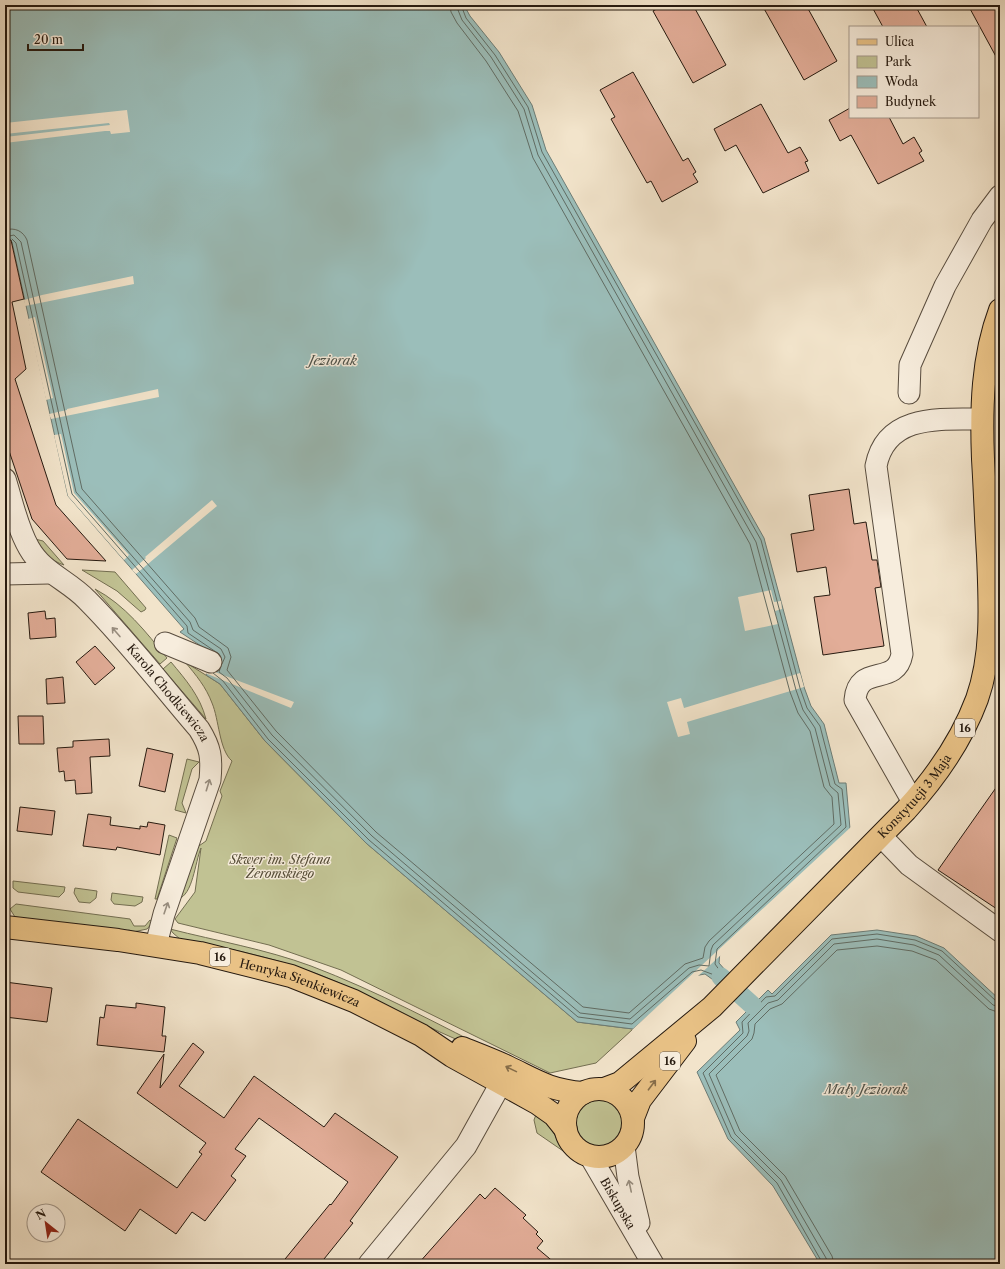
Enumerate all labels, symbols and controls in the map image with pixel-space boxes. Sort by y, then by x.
scale bar [28,26,83,52]
legend [849,26,979,118]
text: 20 m [34,32,63,47]
text: Ulica [885,34,915,49]
text: Park [885,54,912,69]
text: Woda [884,74,919,89]
text: Budynek [885,94,937,109]
water label: Jeziorak [305,352,357,368]
one-way arrow [112,627,121,638]
street label: Karola Chodkiewicza [124,641,213,745]
road number: 16 [955,719,975,737]
street label: Konstytucji 3 Maja [874,751,955,841]
one-way arrow [205,778,212,791]
park label: Skwer im. Stefana Żeromskiego [229,852,330,881]
one-way arrow [163,901,170,914]
road number: 16 [210,948,230,966]
street label: Henryka Sienkiewicza [238,955,364,1010]
road number: 16 [660,1052,680,1070]
one-way arrow [505,1064,517,1072]
one-way arrow [647,1079,656,1090]
water label: Mały Jeziorak [823,1081,908,1097]
street label: Biskupska [597,1175,639,1232]
one-way arrow [625,1180,633,1193]
north arrow [26,1203,66,1243]
text: N [33,1206,49,1223]

